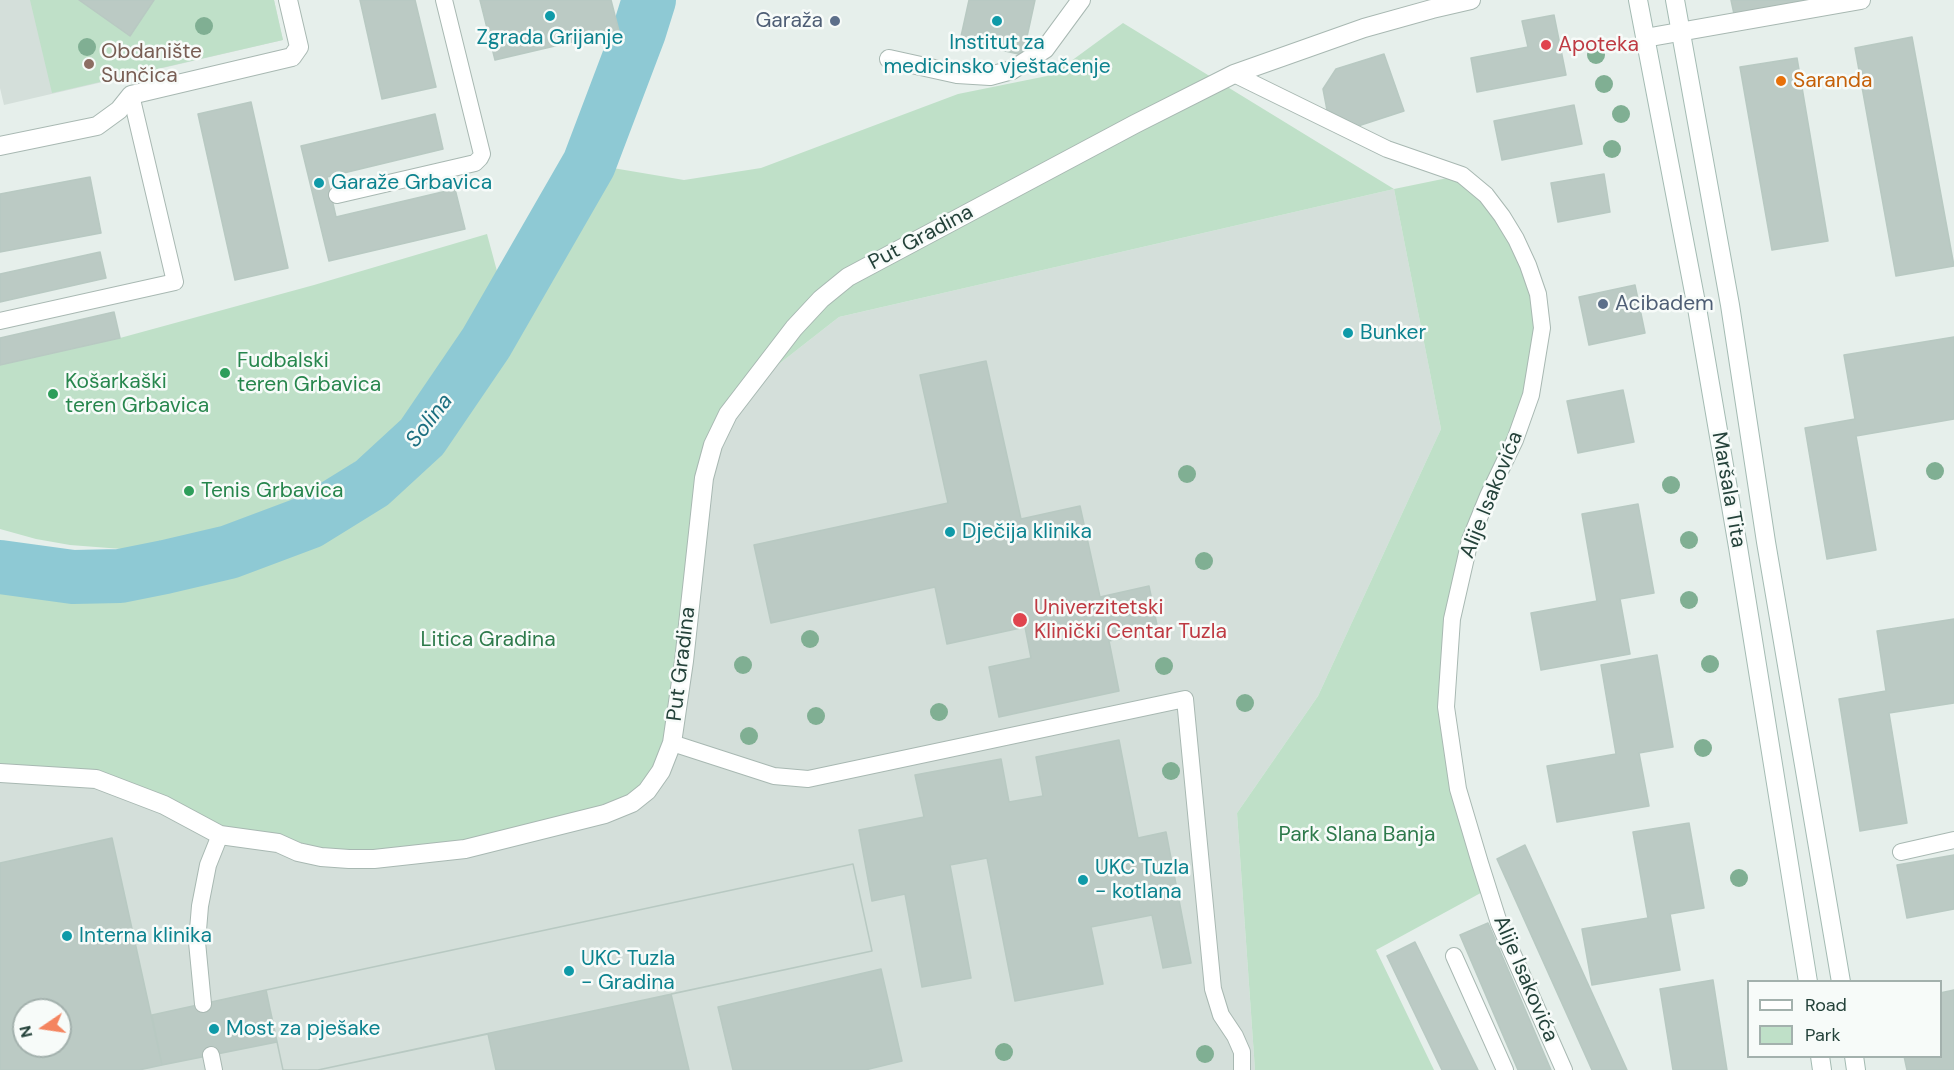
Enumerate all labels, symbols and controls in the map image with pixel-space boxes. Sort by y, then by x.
place label: Garaža [755,8,823,34]
marker: Zgrada Grijanje [543,9,557,23]
marker: Garaža [828,14,842,28]
marker: Institut za medicinsko vještačenje [990,14,1004,28]
place label: Zgrada Grijanje [477,25,623,51]
place label: Institut za medicinsko vještačenje [883,30,1111,80]
place label: Apoteka [1558,32,1639,58]
marker: Apoteka [1539,38,1553,52]
place label: Obdanište Sunčica [101,39,202,89]
marker: Obdanište Sunčica [82,57,96,71]
place label: Saranda [1793,68,1872,94]
marker: Saranda [1774,74,1788,88]
place label: Garaže Grbavica [331,170,492,196]
marker: Garaže Grbavica [312,176,326,190]
street label: Put Gradina [864,200,978,276]
place label: Acibadem [1615,291,1714,317]
marker: Acibadem [1596,297,1610,311]
place label: Bunker [1360,320,1426,346]
marker: Bunker [1341,326,1355,340]
place label: Fudbalski teren Grbavica [237,348,381,398]
marker: Fudbalski teren Grbavica [218,366,232,380]
place label: Košarkaški teren Grbavica [65,369,209,419]
marker: Košarkaški teren Grbavica [46,387,60,401]
water label: Solina [401,389,459,453]
street label: Alije Isakovića [1455,428,1529,562]
street label: Maršala Tita [1705,430,1751,550]
place label: Tenis Grbavica [201,478,343,504]
marker: Tenis Grbavica [182,484,196,498]
place label: Dječija klinika [962,519,1092,545]
marker: Dječija klinika [943,525,957,539]
place label: Univerzitetski Klinički Centar Tuzla [1034,595,1227,645]
street label: Put Gradina [662,605,702,723]
marker: Univerzitetski Klinički Centar Tuzla [1011,611,1029,629]
park label: Litica Gradina [420,627,556,653]
park label: Park Slana Banja [1278,822,1436,848]
place label: UKC Tuzla - kotlana [1095,855,1189,905]
marker: UKC Tuzla - kotlana [1076,873,1090,887]
street label: Alije Isakovića [1487,912,1563,1046]
place label: Interna klinika [79,923,212,949]
marker: Interna klinika [60,929,74,943]
place label: UKC Tuzla - Gradina [581,946,675,996]
marker: UKC Tuzla - Gradina [562,964,576,978]
legend [1747,980,1942,1058]
text: Road [1805,993,1847,1017]
north arrow [12,998,72,1058]
place label: Most za pješake [226,1016,381,1042]
marker: Most za pješake [207,1022,221,1036]
text: Park [1805,1023,1841,1047]
text: N [14,1024,37,1040]

